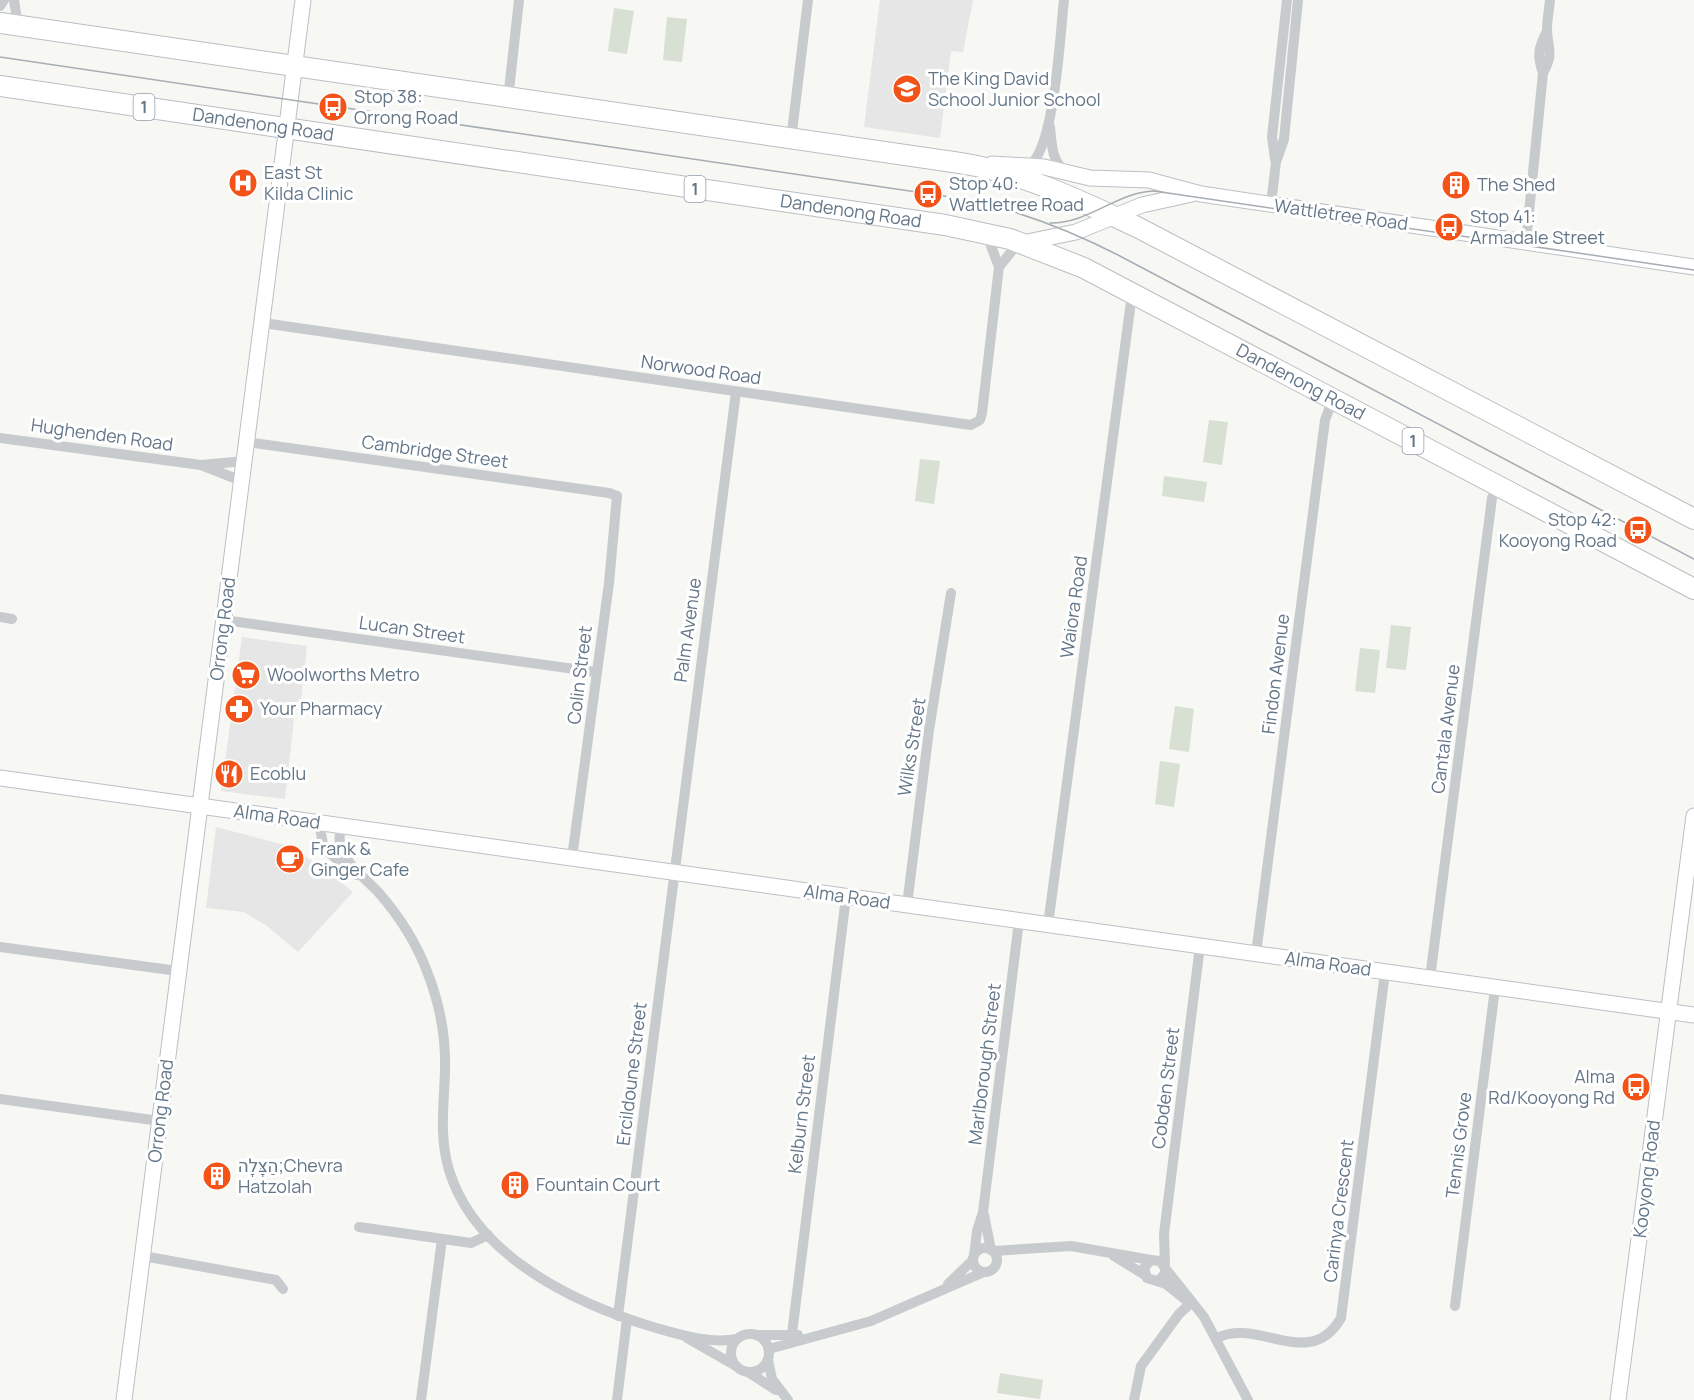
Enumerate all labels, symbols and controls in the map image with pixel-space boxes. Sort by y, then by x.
place label: The King David School Junior School [928,66,1101,111]
school or university icon: The King David School Junior School [891,73,923,105]
place label: Stop 38: Orrong Road [354,84,458,129]
bus stop icon: Stop 38: Orrong Road [317,91,349,123]
road number: 1 [134,94,154,120]
street label: Dandenong Road [191,101,336,146]
place label: East St Kilda Clinic [264,160,354,205]
hospital icon: East St Kilda Clinic [227,167,259,199]
building icon: The Shed [1440,169,1472,201]
place label: Stop 40: Wattletree Road [949,171,1084,216]
place label: The Shed [1477,172,1556,196]
road number: 1 [684,176,706,202]
bus stop icon: Stop 40: Wattletree Road [912,178,944,210]
street label: Dandenong Road [779,188,923,232]
street label: Wattletree Road [1273,193,1410,235]
place label: Stop 41: Armadale Street [1470,204,1605,249]
bus stop icon: Stop 41: Armadale Street [1433,211,1465,243]
street label: Dandenong Road [1232,337,1370,425]
street label: Norwood Road [639,349,763,389]
street label: Hughenden Road [30,412,175,456]
road number: 1 [1402,428,1424,454]
street label: Cambridge Street [360,429,510,473]
place label: Stop 42: Kooyong Road [1499,507,1617,552]
bus stop icon: Stop 42: Kooyong Road [1622,514,1654,546]
street label: Waiora Road [1054,554,1092,660]
street label: Orrong Road [204,576,240,682]
street label: Palm Avenue [668,576,706,684]
street label: Lucan Street [358,610,467,648]
street label: Findon Avenue [1256,612,1294,735]
street label: Colin Street [561,624,597,726]
supermarket icon: Woolworths Metro [230,659,262,691]
place label: Woolworths Metro [267,662,420,686]
street label: Cantala Avenue [1425,663,1465,795]
pharmacy icon: Your Pharmacy [223,693,255,725]
place label: Your Pharmacy [260,696,383,720]
street label: Wilks Street [891,696,931,798]
restaurant icon: Ecoblu [213,758,245,790]
place label: Ecoblu [250,761,306,785]
street label: Alma Road [232,798,322,834]
place label: Frank & Ginger Cafe [311,836,409,881]
cafe icon: Frank & Ginger Cafe [274,843,306,875]
street label: Alma Road [802,878,892,914]
street label: Alma Road [1283,945,1373,981]
street label: Marlborough Street [962,982,1006,1146]
street label: Ercildoune Street [610,1001,652,1147]
street label: Cobden Street [1146,1026,1184,1150]
street label: Kelburn Street [782,1053,820,1175]
street label: Orrong Road [142,1058,178,1164]
place label: Alma Rd/Kooyong Rd [1488,1064,1615,1109]
bus stop icon: Alma Rd/Kooyong Rd [1620,1071,1652,1103]
street label: Tennis Grove [1440,1090,1476,1199]
street label: Kooyong Road [1627,1119,1665,1239]
street label: Carinya Crescent [1317,1138,1359,1284]
place label: הַצָּלָה;Chevra Hatzolah [238,1153,343,1198]
building icon: הַצָּלָה;Chevra Hatzolah [201,1160,233,1192]
building icon: Fountain Court [499,1169,531,1201]
place label: Fountain Court [536,1172,660,1196]

